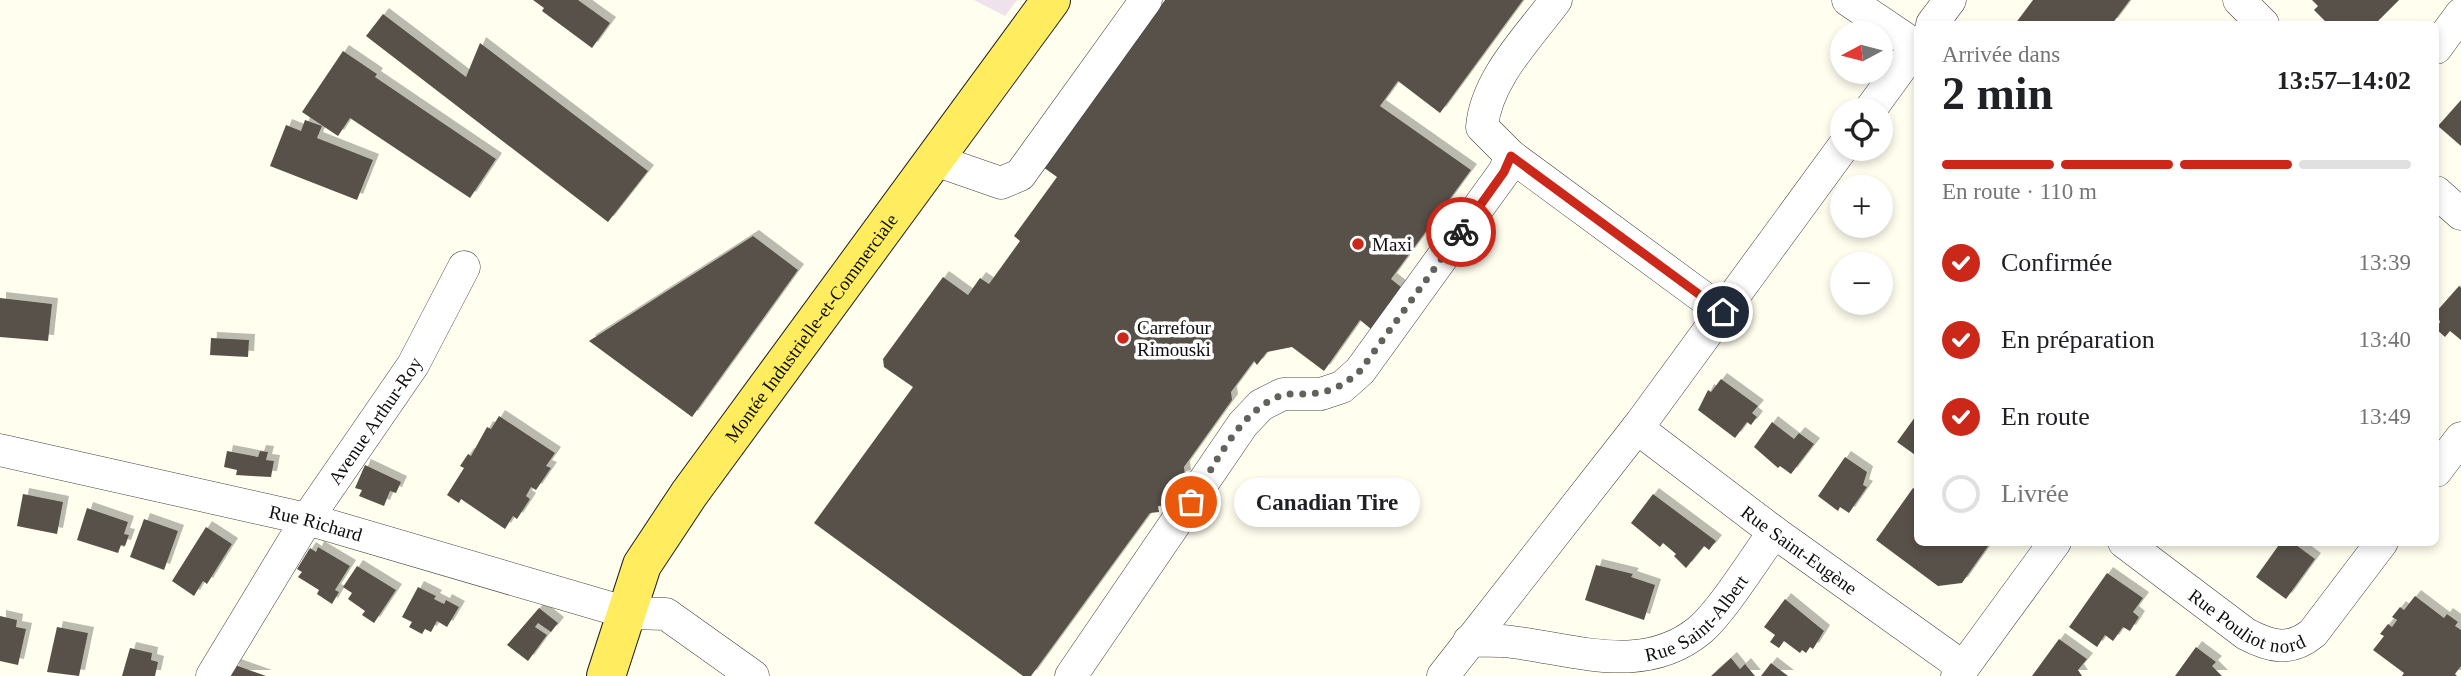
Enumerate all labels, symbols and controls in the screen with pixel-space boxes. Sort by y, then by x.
north arrow [1830,21,1894,84]
map controls [1830,21,1893,315]
text: Arrivée dans [1942,42,2060,67]
text: 13:57–14:02 [2277,66,2411,95]
text: 2 min [1942,68,2053,119]
button: locate [1830,98,1893,161]
button: + [1830,175,1893,238]
text: En route · 110 m [1942,179,2097,204]
courier [1426,197,1496,267]
street label: Montée Industrielle-et-Commerciale [720,209,902,446]
icon: bike [1442,213,1480,251]
place label: Maxi [1372,234,1412,255]
marker: Maxi [1350,236,1366,252]
icon: check [1942,244,1980,282]
text: Confirmée [2001,248,2112,277]
text: 13:39 [2359,250,2411,275]
button: − [1830,252,1893,315]
pin [1693,282,1753,342]
icon: home [1704,293,1742,331]
place label: Carrefour Rimouski [1137,317,1212,360]
icon: check [1942,321,1980,359]
text: En préparation [2001,325,2155,354]
text: 13:40 [2359,327,2411,352]
marker: Carrefour Rimouski [1115,330,1131,346]
street label: Avenue Arthur-Roy [324,353,426,488]
icon: check [1942,398,1980,436]
text: En route [2001,402,2090,431]
text: 13:49 [2359,404,2411,429]
pin [1161,472,1221,532]
callout: Canadian Tire [1233,477,1418,526]
text: Livrée [2001,479,2069,508]
icon: bag [1172,483,1210,521]
text: Canadian Tire [1256,490,1398,515]
street label: Rue Richard [267,500,365,545]
street label: Rue Saint-Eugène [1737,501,1861,599]
street label: Rue Saint-Albert [1643,570,1752,665]
street label: Rue Pouliot nord [2185,584,2309,656]

